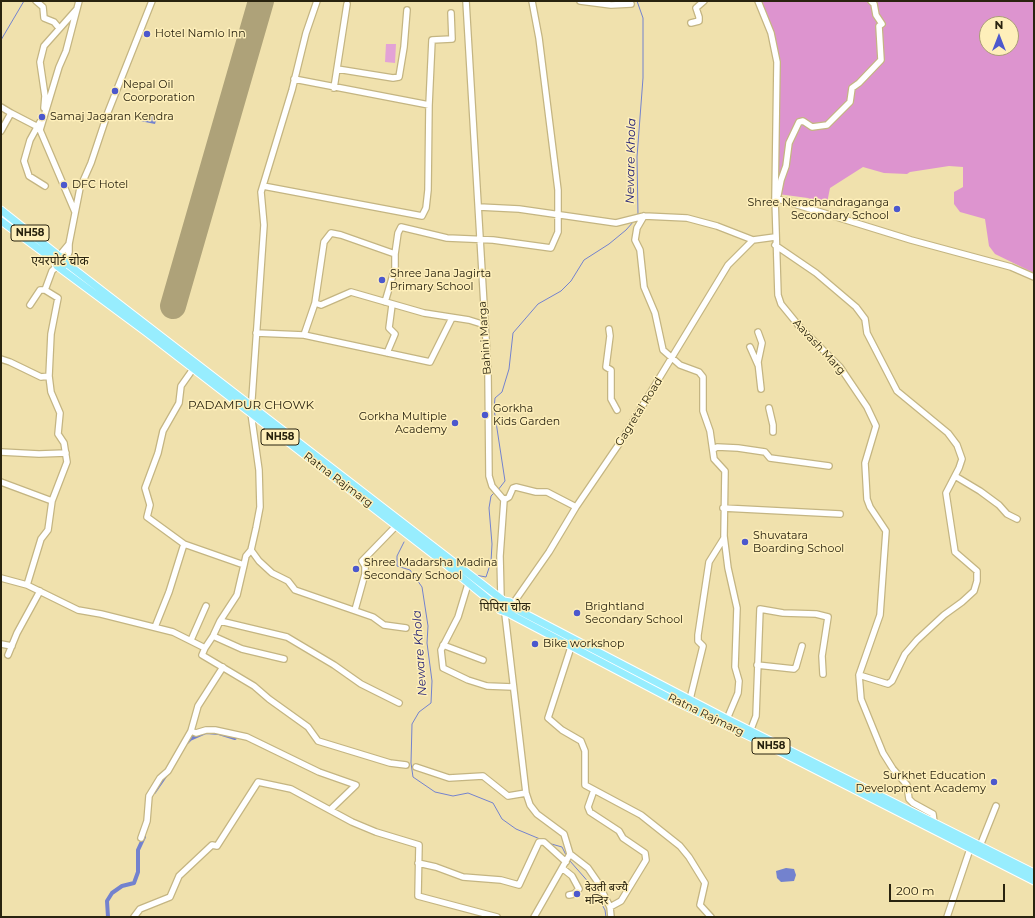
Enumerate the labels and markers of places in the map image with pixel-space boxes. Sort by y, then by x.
place label: Hotel Namlo Inn [155,27,246,41]
marker: Hotel Namlo Inn [142,29,152,39]
place label: Nepal Oil Coorporation [123,78,195,104]
marker: Nepal Oil Coorporation [110,86,120,96]
place label: Samaj Jagaran Kendra [50,110,174,124]
marker: Samaj Jagaran Kendra [37,112,47,122]
place label: DFC Hotel [72,178,128,192]
marker: DFC Hotel [59,180,69,190]
place label: Shree Nerachandraganga Secondary School [747,196,889,222]
marker: Shree Nerachandraganga Secondary School [892,204,902,214]
place label: Shree Jana Jagirta Primary School [390,267,491,293]
marker: Shree Jana Jagirta Primary School [377,275,387,285]
place label: Gorkha Kids Garden [493,402,560,428]
place label: Gorkha Multiple Academy [359,410,447,436]
marker: Gorkha Kids Garden [480,410,490,420]
marker: Gorkha Multiple Academy [450,418,460,428]
place label: Shuvatara Boarding School [753,529,844,555]
marker: Shuvatara Boarding School [740,537,750,547]
place label: Shree Madarsha Madina Secondary School [364,556,497,582]
marker: Shree Madarsha Madina Secondary School [351,564,361,574]
place label: Brightland Secondary School [585,600,683,626]
marker: Brightland Secondary School [572,608,582,618]
place label: Bike workshop [543,637,624,651]
marker: Bike workshop [530,639,540,649]
place label: Surkhet Education Development Academy [855,769,986,795]
marker: Surkhet Education Development Academy [989,777,999,787]
place label: देउती बज्यै मन्दिर [585,881,628,907]
marker: देउती बज्यै मन्दिर [572,889,582,899]

